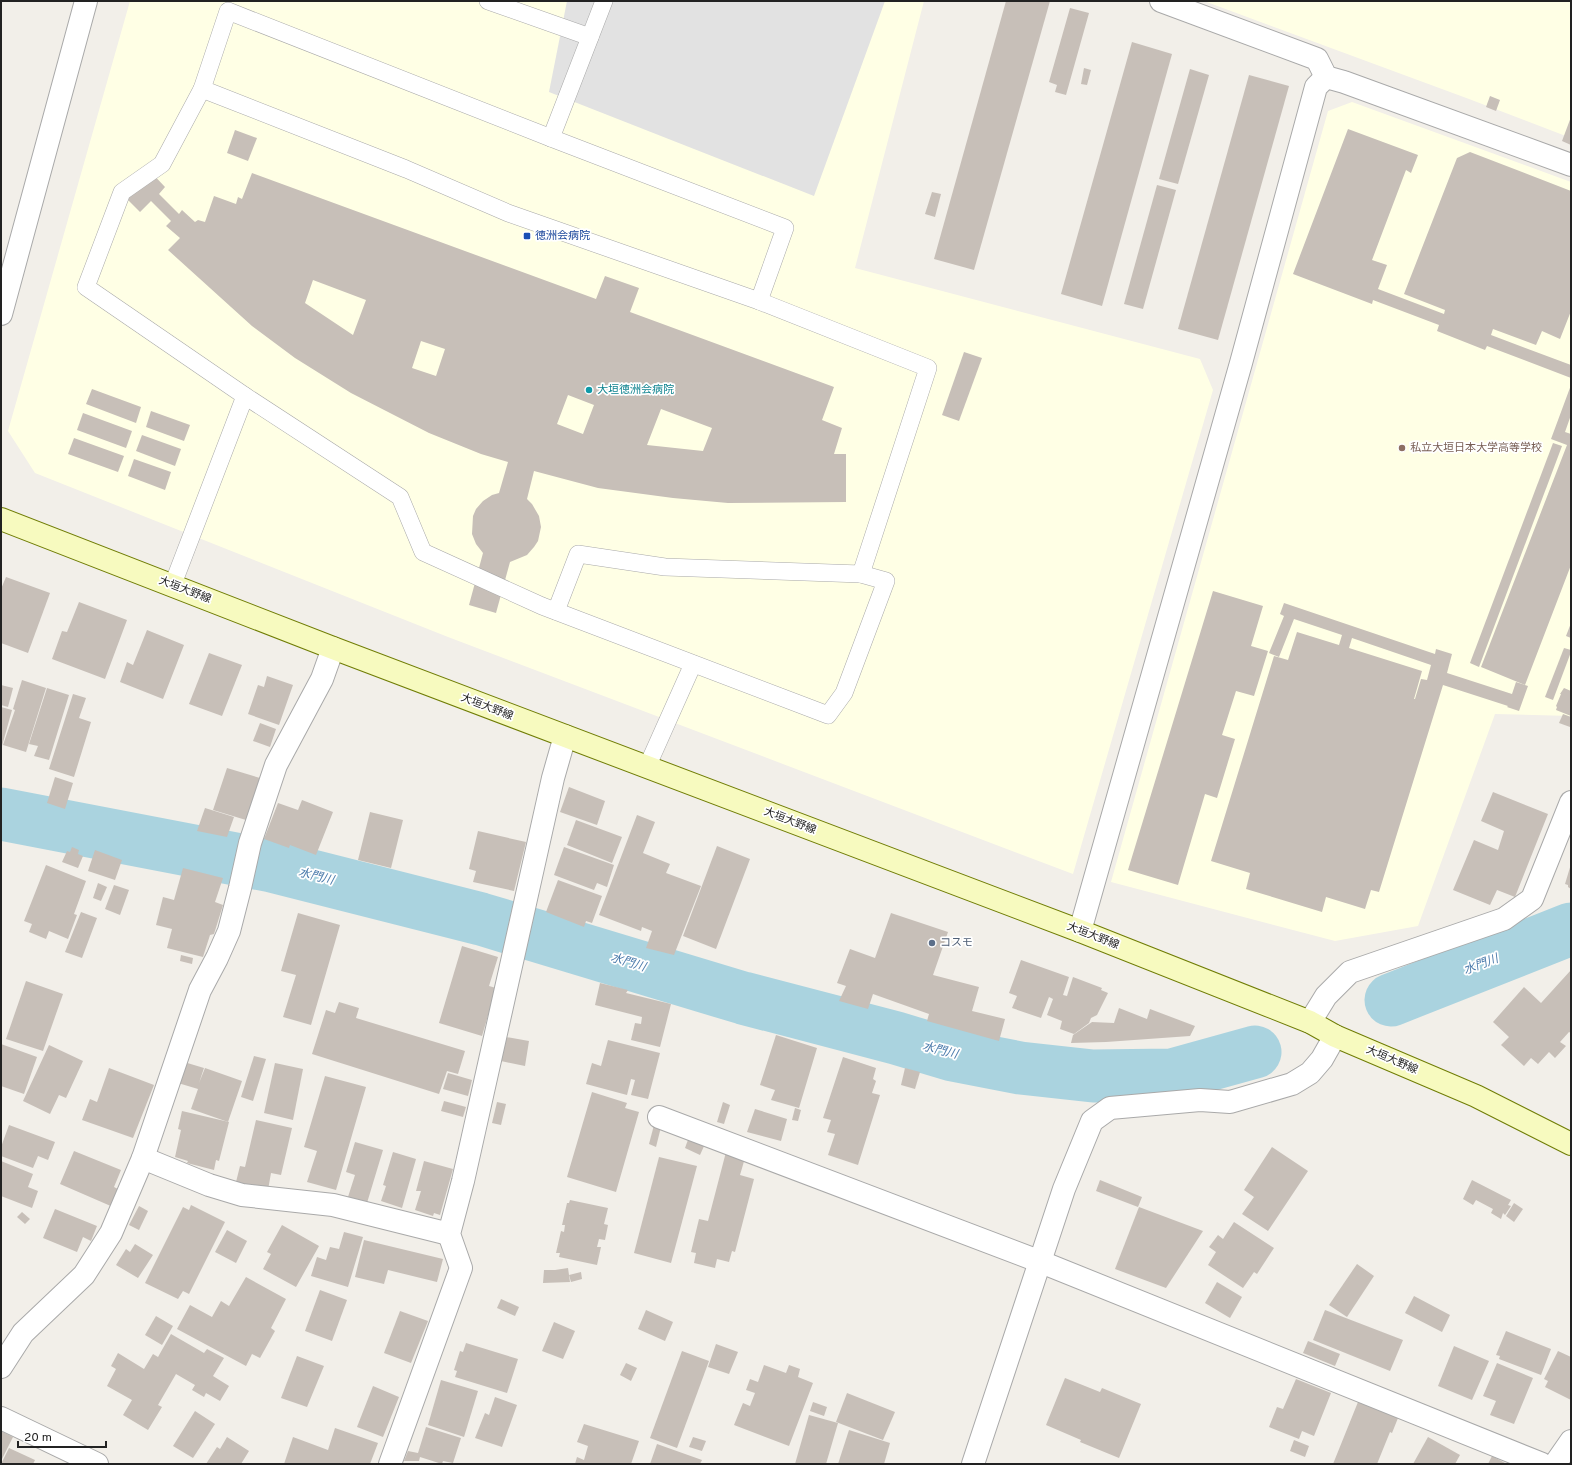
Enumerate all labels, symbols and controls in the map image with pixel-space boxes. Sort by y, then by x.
place label: 徳洲会病院 [535,229,590,243]
marker: 徳洲会病院 [522,231,532,241]
place label: 大垣徳洲会病院 [597,383,674,397]
marker: 大垣徳洲会病院 [584,385,594,395]
place label: 私立大垣日本大学高等学校 [1410,441,1542,455]
marker: 私立大垣日本大学高等学校 [1397,443,1407,453]
street label: 大垣大野線 [157,574,213,606]
street label: 大垣大野線 [459,691,515,723]
street label: 大垣大野線 [762,805,818,837]
water label: 水門川 [297,865,337,890]
street label: 大垣大野線 [1065,920,1121,952]
place label: コスモ [940,936,973,950]
marker: コスモ [927,938,937,948]
water label: 水門川 [608,950,649,976]
water label: 水門川 [1461,950,1503,979]
water label: 水門川 [921,1039,961,1064]
street label: 大垣大野線 [1364,1043,1420,1077]
scale bar [18,1423,106,1449]
text: 20 m [24,1430,52,1446]

